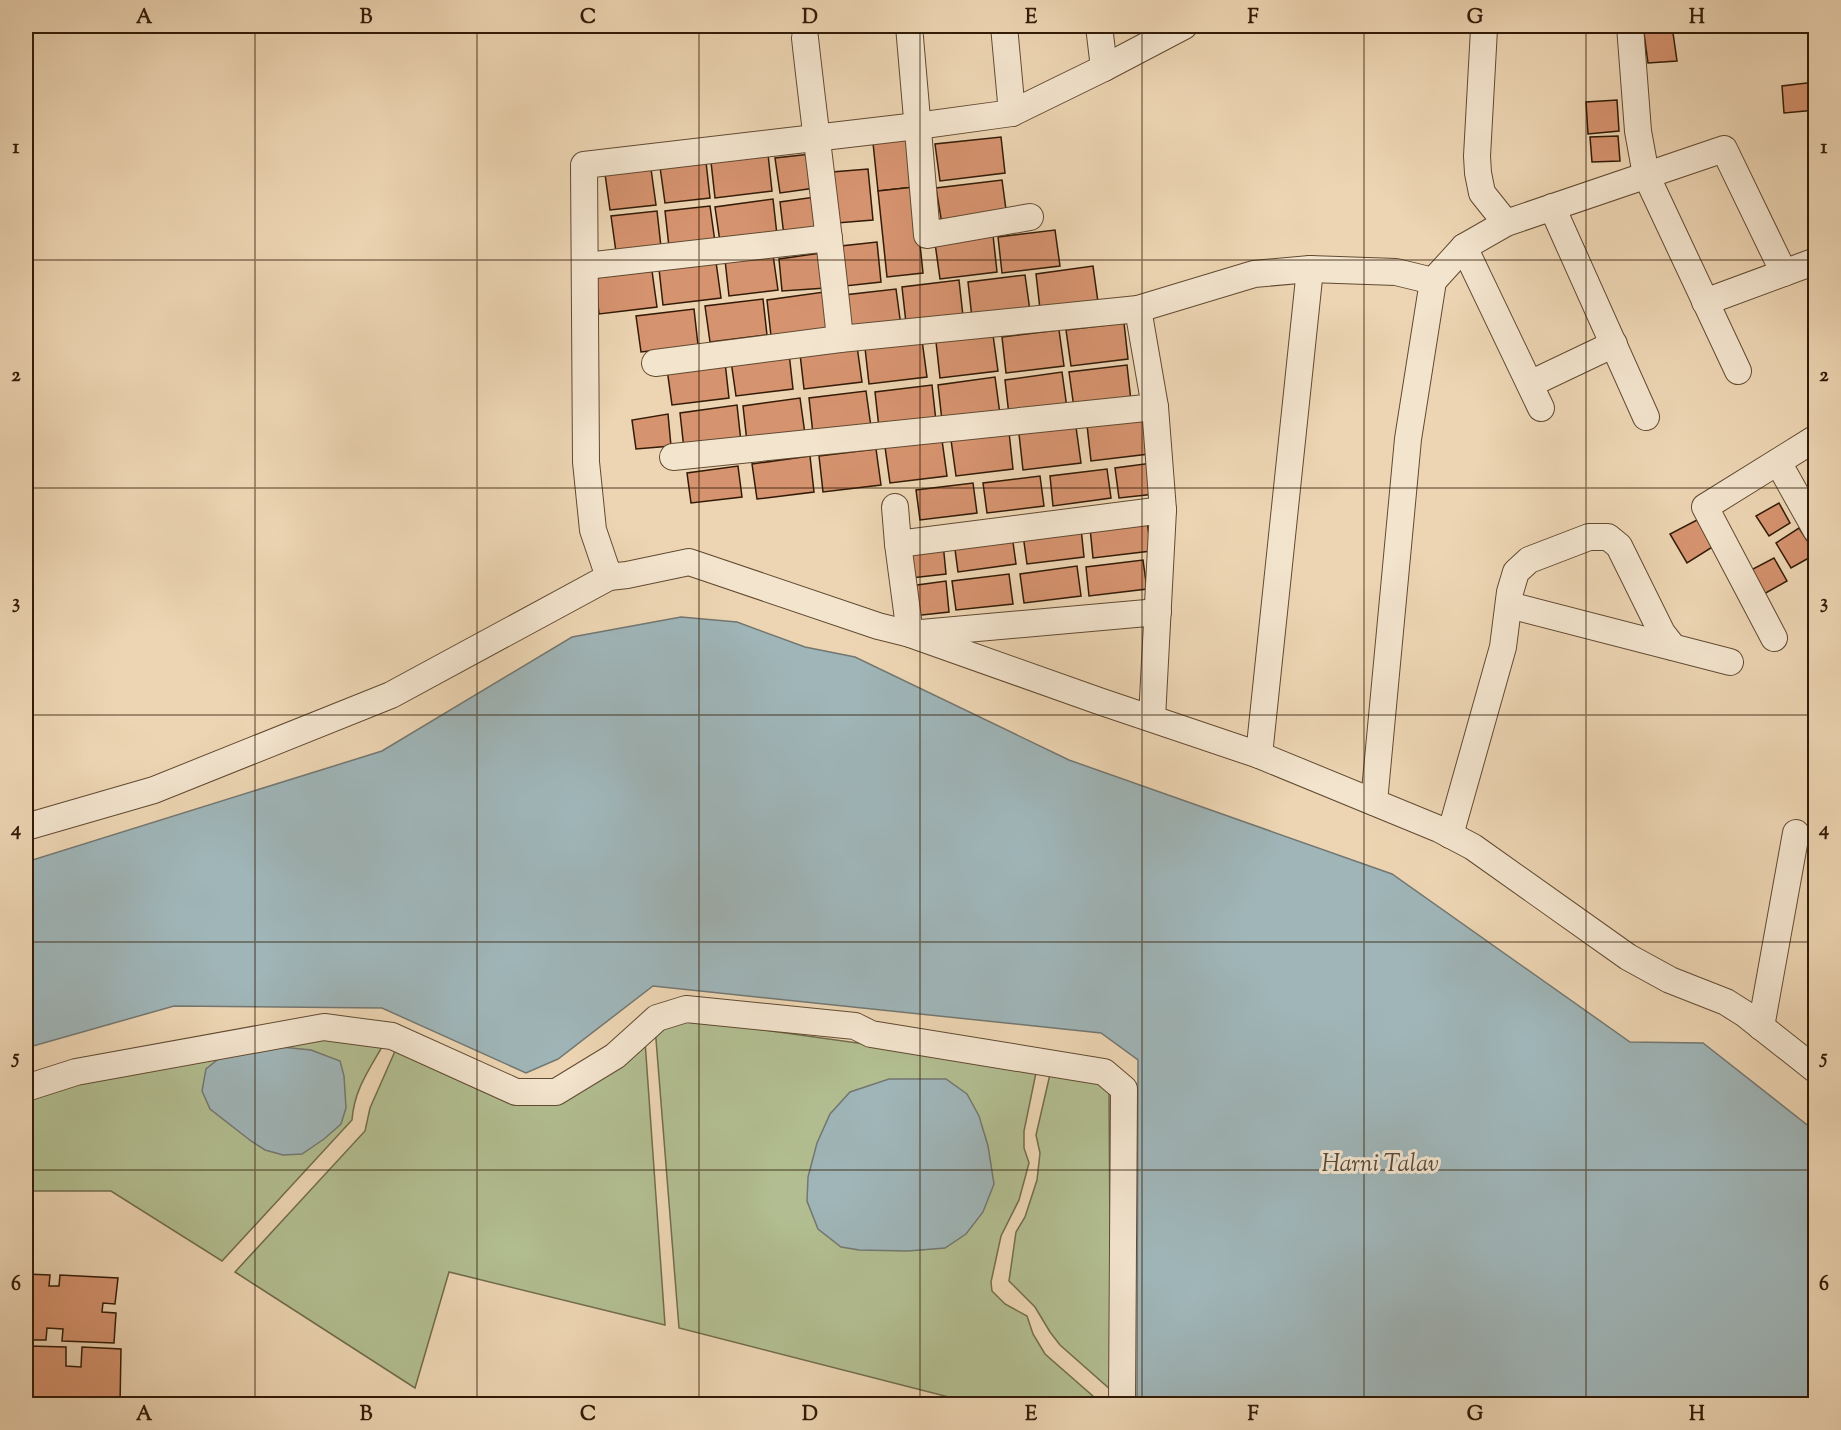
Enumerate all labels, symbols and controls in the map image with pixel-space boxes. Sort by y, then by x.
text: A [136,4,153,33]
text: B [360,4,373,33]
text: C [580,4,596,33]
text: D [802,4,818,33]
text: E [1025,4,1038,33]
text: F [1247,4,1259,33]
text: G [1467,4,1484,33]
text: H [1689,4,1705,33]
text: 1 [13,134,20,163]
text: 1 [1821,134,1828,163]
text: 2 [11,362,21,391]
text: 2 [1819,362,1829,391]
text: 3 [12,589,20,618]
text: 3 [1820,589,1828,618]
text: 4 [10,816,21,845]
text: 4 [1818,816,1829,845]
text: 5 [11,1044,20,1073]
text: 5 [1819,1044,1828,1073]
water label: Harni Talav [1321,1148,1439,1182]
text: 6 [11,1271,21,1300]
text: 6 [1819,1271,1829,1300]
text: A [136,1401,153,1430]
text: B [360,1401,373,1430]
text: C [580,1401,596,1430]
text: D [802,1401,818,1430]
text: E [1025,1401,1038,1430]
text: F [1247,1401,1259,1430]
text: G [1467,1401,1484,1430]
text: H [1689,1401,1705,1430]

